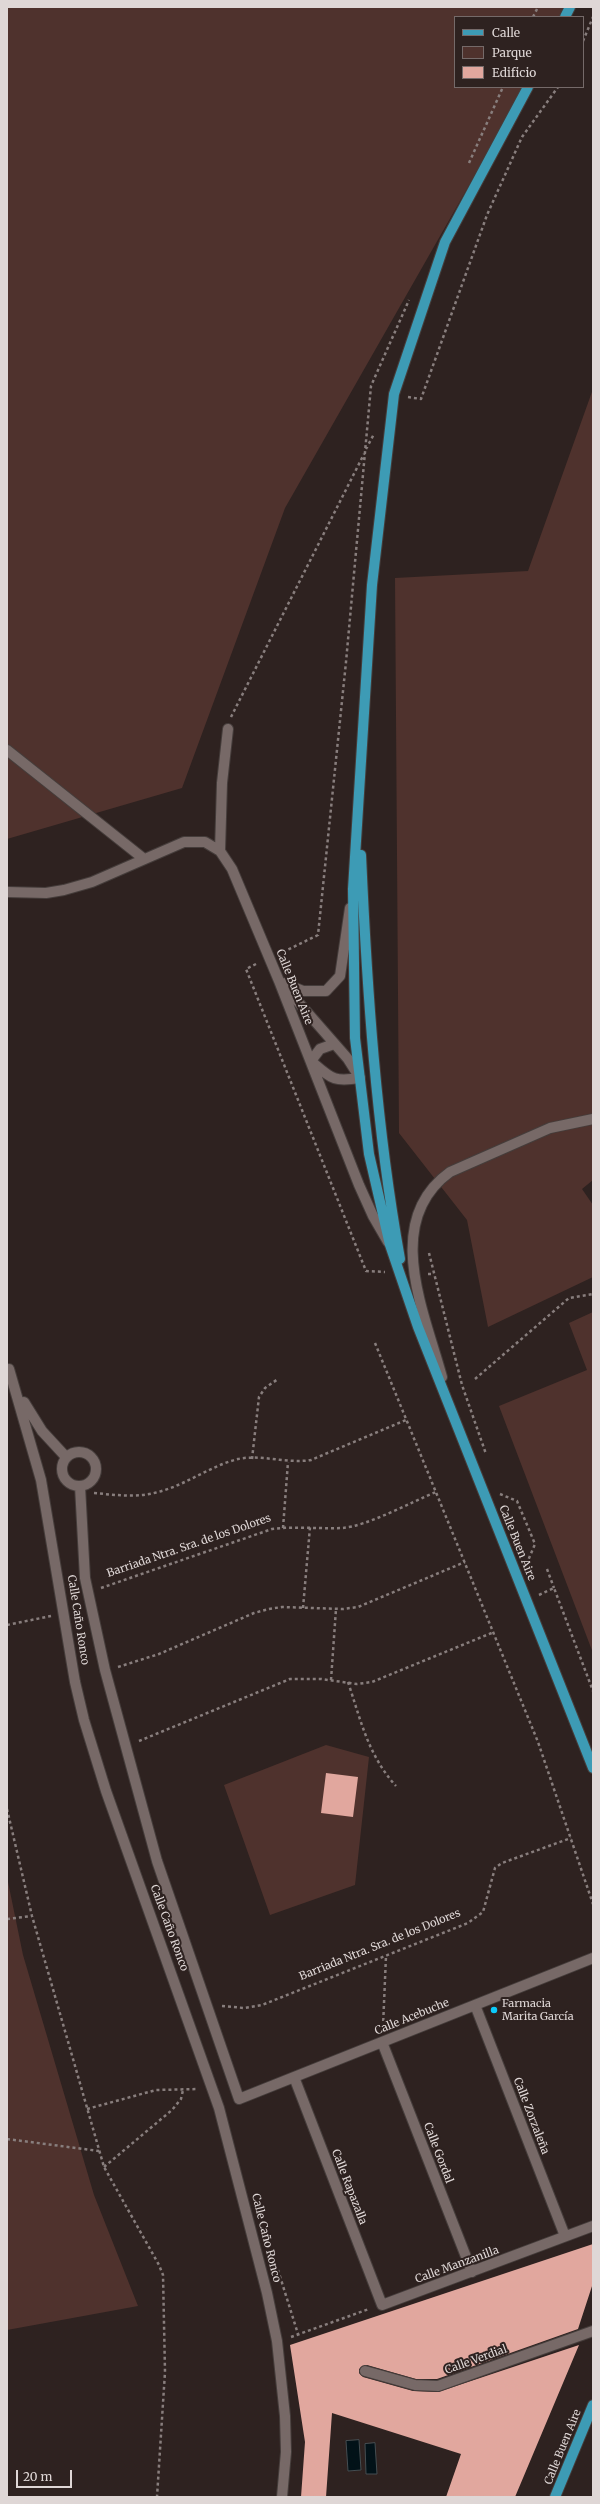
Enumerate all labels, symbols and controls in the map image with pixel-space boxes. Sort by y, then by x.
legend [454,16,584,88]
text: Calle [492,25,520,40]
text: Parque [492,45,532,60]
text: Edificio [492,65,536,80]
street label: Calle Buen Aire [273,947,315,1027]
street label: Calle Buen Aire [496,1503,538,1583]
street label: Barriada Ntra. Sra. de los Dolores [105,1512,273,1580]
street label: Calle Caño Ronco [64,1574,92,1666]
street label: Calle Caño Ronco [147,1883,191,1973]
street label: Barriada Ntra. Sra. de los Dolores [297,1907,463,1983]
street label: Calle Acebuche [373,1996,451,2038]
place label: Farmacia Marita García [502,1997,574,2023]
marker: Farmacia Marita García [489,2005,499,2015]
street label: Calle Zorzaleña [510,2076,552,2156]
street label: Calle Gordal [420,2121,456,2185]
street label: Calle Rapazalla [329,2147,369,2227]
street label: Calle Caño Ronco [249,2192,283,2284]
street label: Calle Manzanilla [413,2244,501,2286]
street label: Calle Verdial [443,2343,509,2377]
street label: Calle Buen Aire [542,2407,584,2487]
scale bar [18,2462,74,2488]
text: 20 m [23,2469,52,2484]

